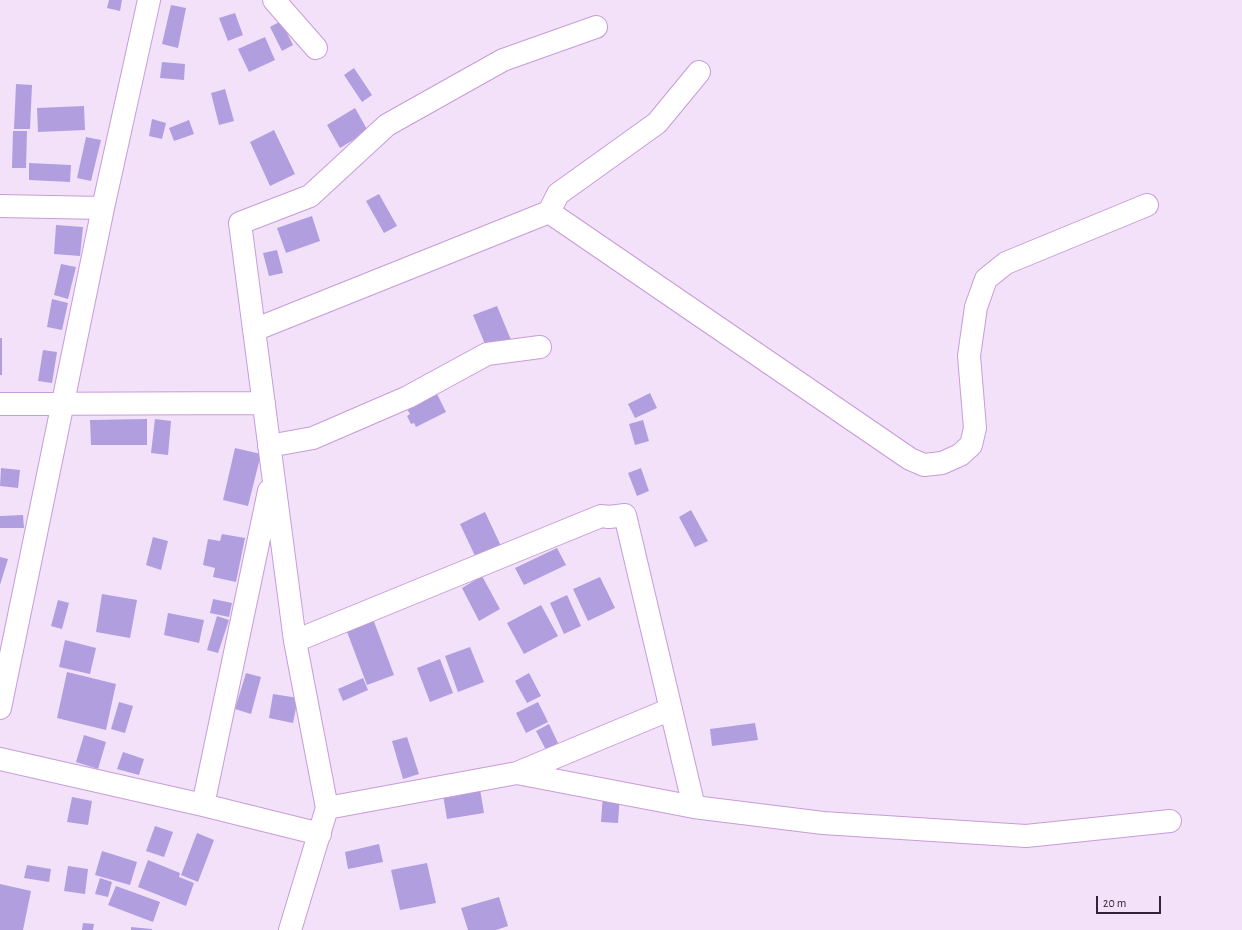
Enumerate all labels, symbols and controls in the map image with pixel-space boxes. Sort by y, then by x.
scale bar [1098,888,1163,914]
text: 20 m [1103,897,1126,909]

